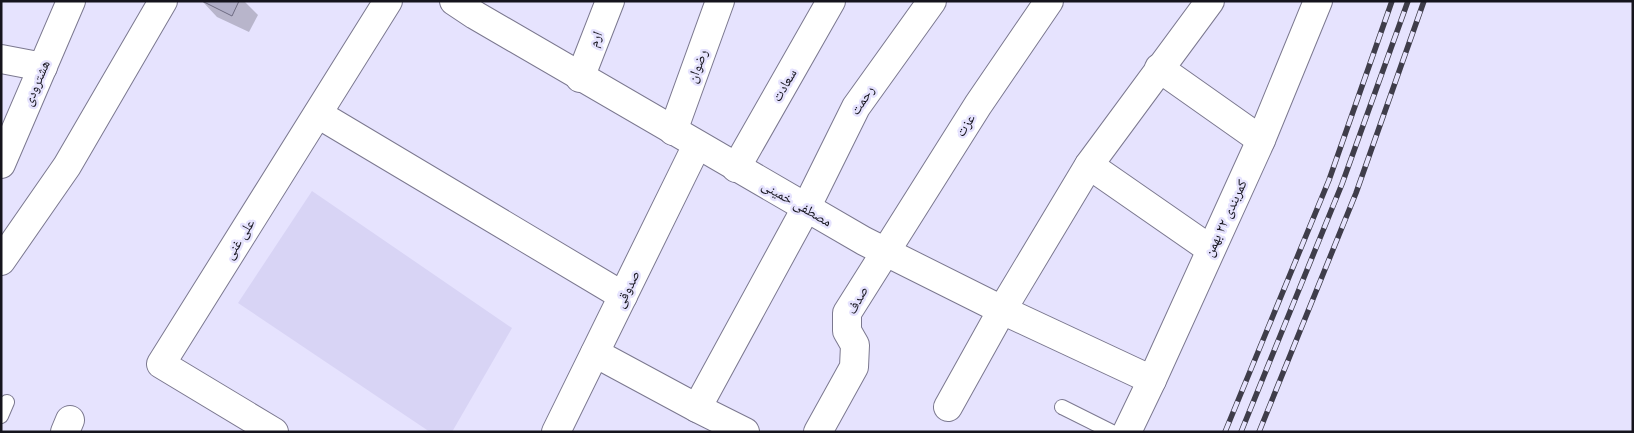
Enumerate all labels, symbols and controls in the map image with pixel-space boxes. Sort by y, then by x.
street label: ارم [585,29,607,50]
street label: رضوان [684,47,711,85]
street label: هشترودی [19,58,54,109]
street label: سعادت [768,66,800,104]
street label: رحمت [847,82,878,118]
street label: عزت [952,111,979,140]
street label: مصطفی خمینی [759,177,835,230]
street label: کمربندی ۲۲ بهمن [1200,177,1251,259]
street label: علی غنی [220,216,258,263]
street label: صدوقی [611,268,644,311]
street label: صدف [843,283,871,317]

